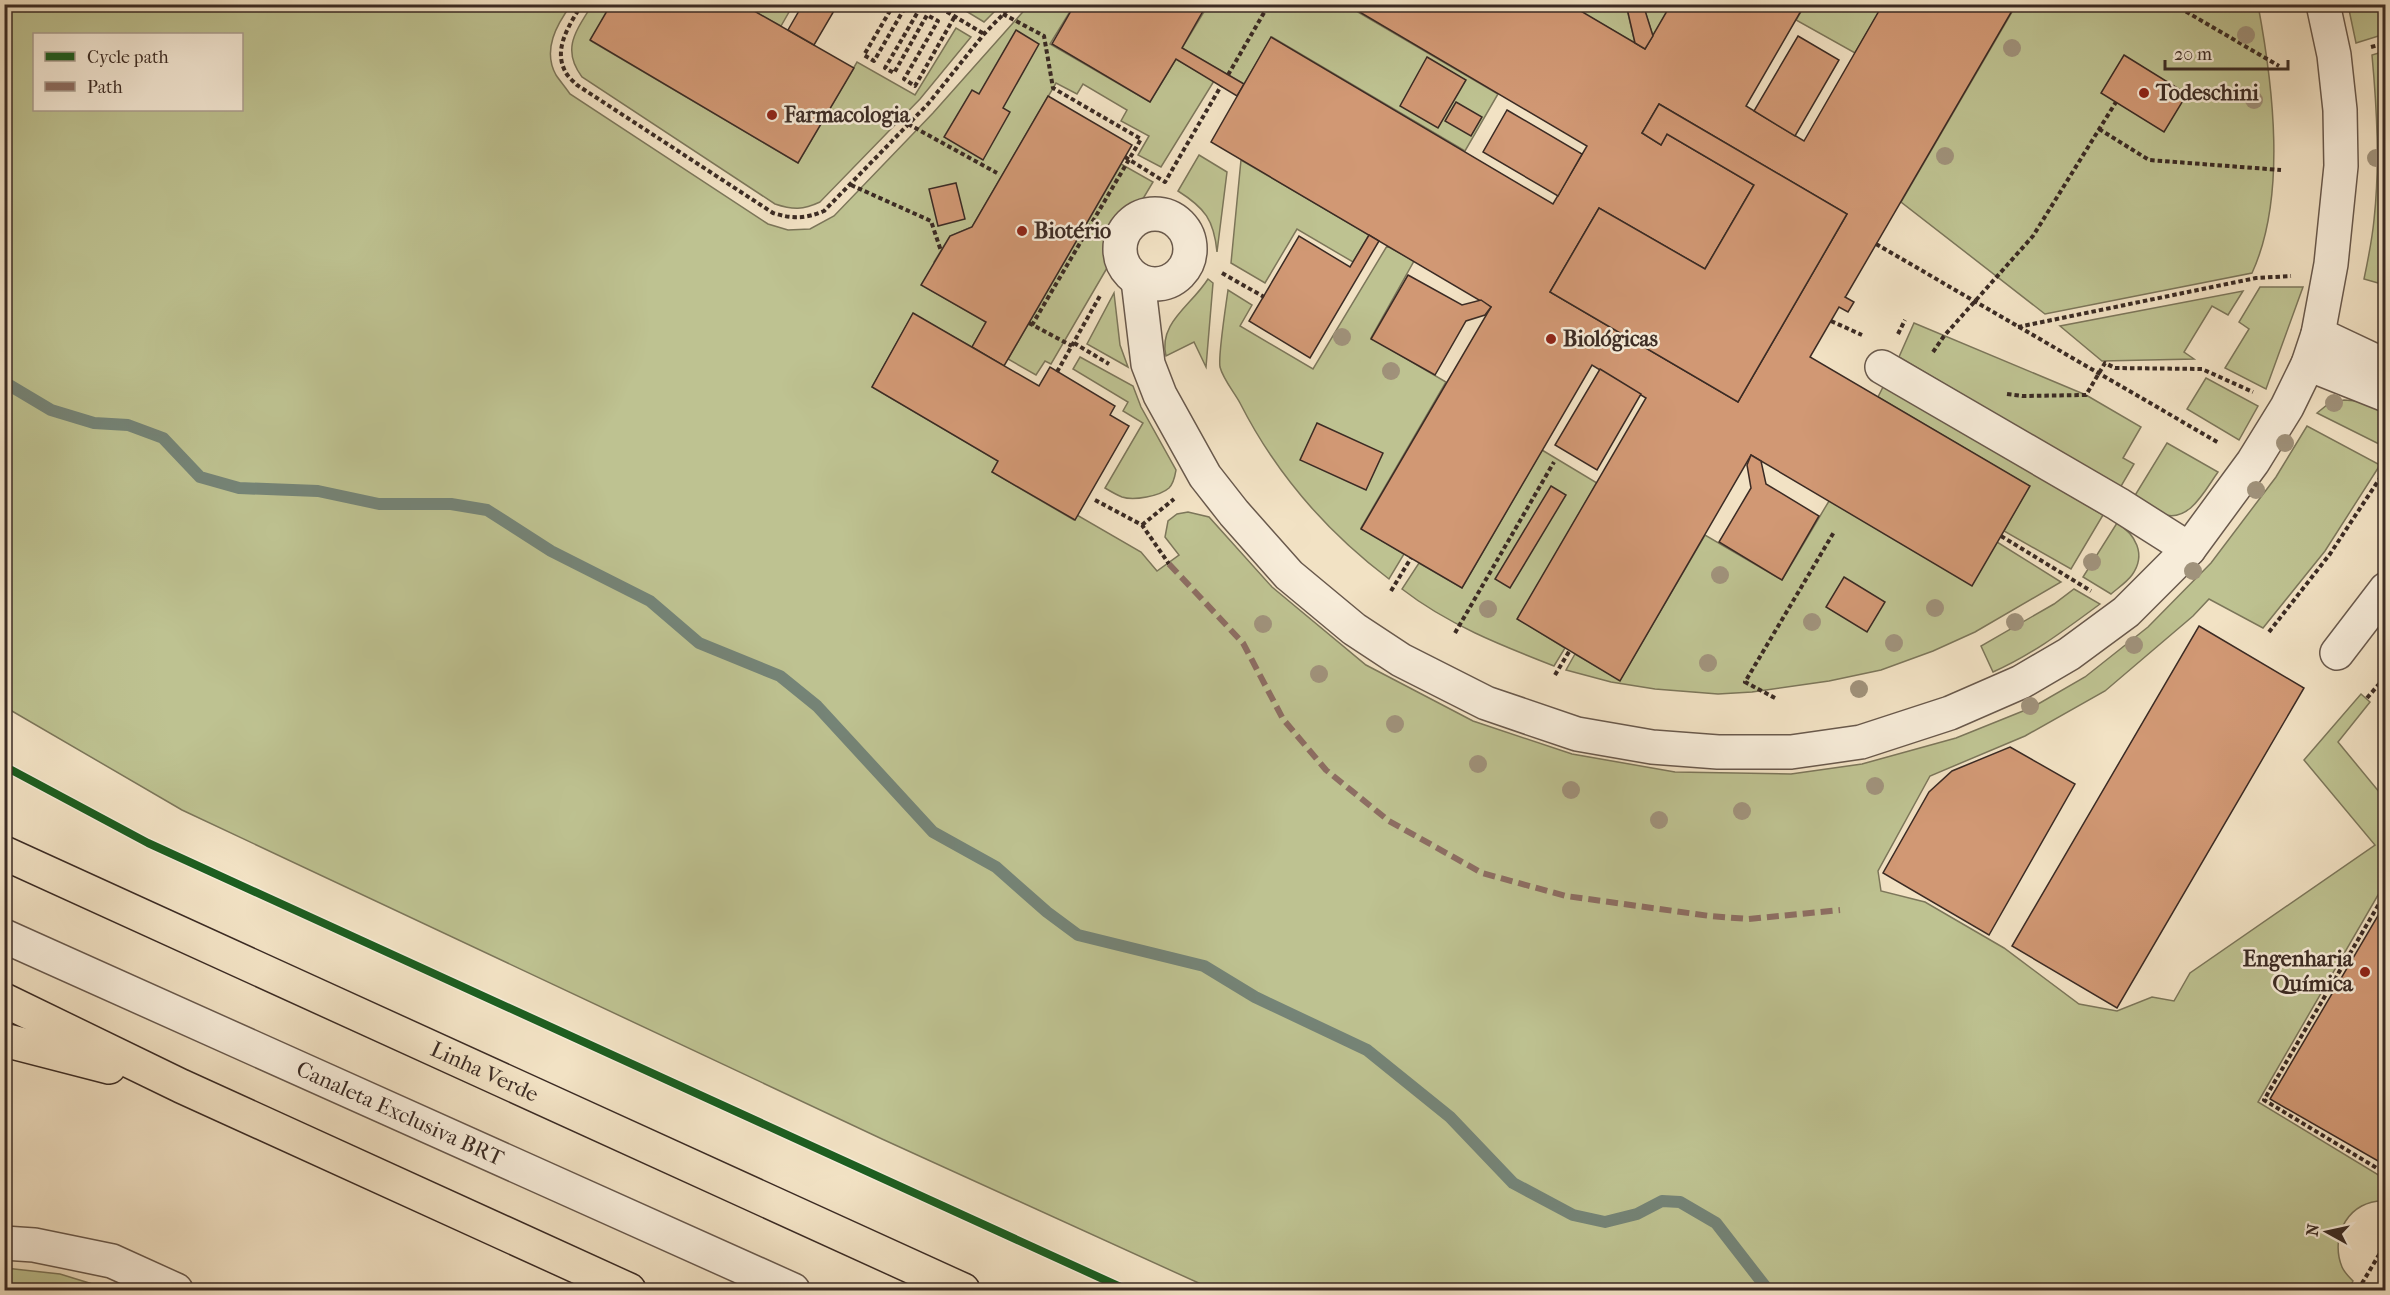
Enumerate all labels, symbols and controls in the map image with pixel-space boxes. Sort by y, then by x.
legend [33,33,243,111]
scale bar [2165,33,2288,71]
text: 20 m [2174,44,2212,65]
text: Cycle path [87,47,168,68]
text: Path [87,77,123,98]
place label: Todeschini [2155,80,2259,106]
marker: Todeschini [2137,86,2151,100]
place label: Farmacologia [783,102,911,128]
marker: Farmacologia [765,108,779,122]
place label: Biotério [1034,218,1111,244]
marker: Biotério [1015,224,1029,238]
place label: Biológicas [1563,326,1658,352]
marker: Biológicas [1544,332,1558,346]
place label: Engenharia Química [2243,946,2354,997]
marker: Engenharia Química [2358,965,2372,979]
street label: Linha Verde [426,1036,543,1108]
street label: Canaleta Exclusiva BRT [292,1056,509,1172]
north arrow [2297,1202,2357,1262]
text: N [2302,1222,2323,1237]

